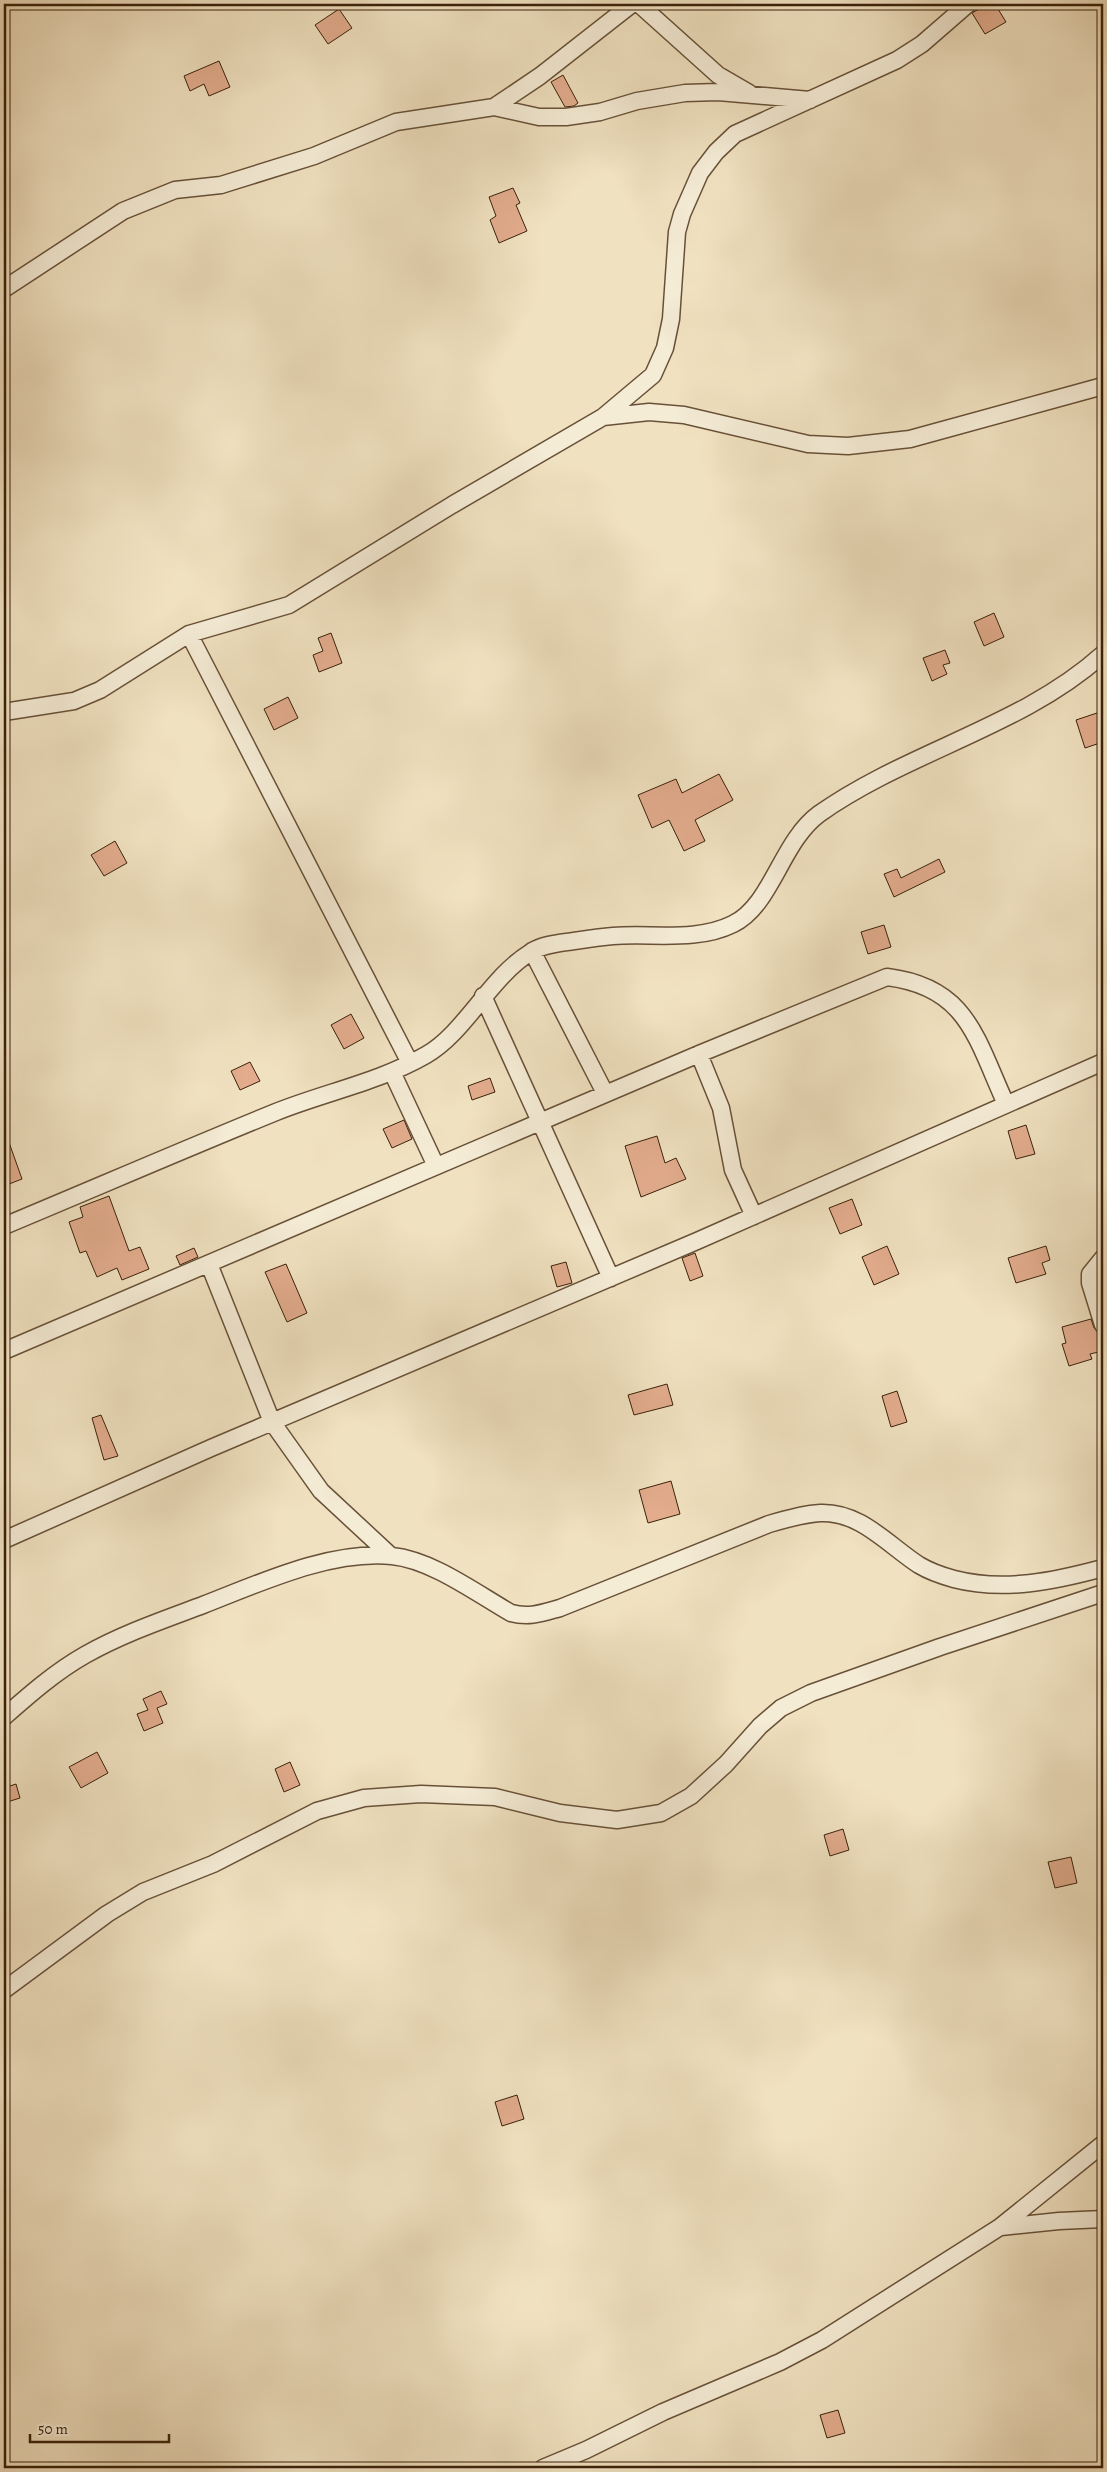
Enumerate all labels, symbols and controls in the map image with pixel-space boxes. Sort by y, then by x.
scale bar [30,2412,169,2444]
text: 50 m [38,2419,68,2439]

